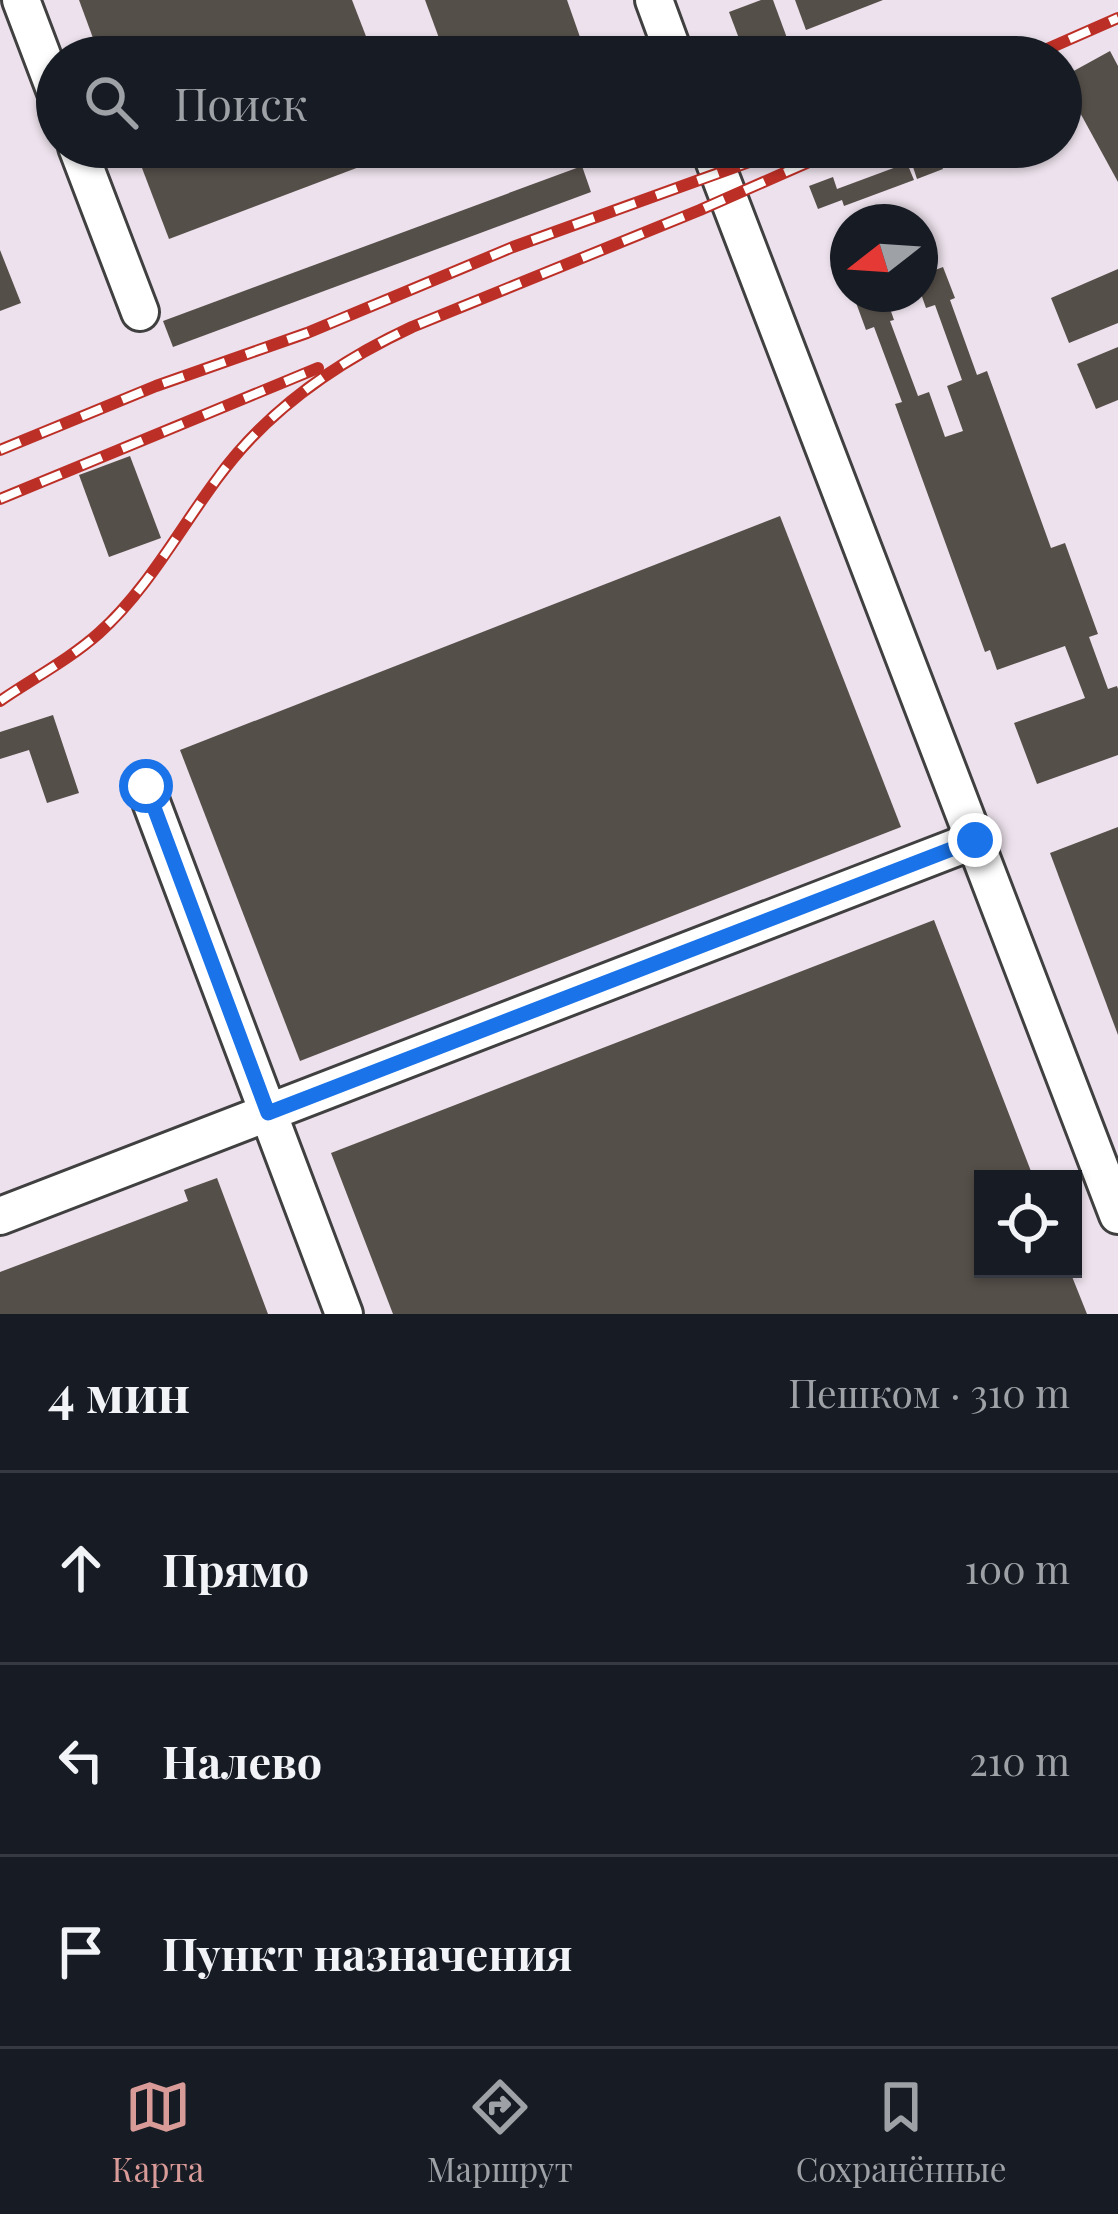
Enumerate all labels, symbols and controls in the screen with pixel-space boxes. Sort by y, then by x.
search box [36,36,1082,168]
icon: search [78,69,144,135]
text: Поиск [174,72,308,132]
north arrow [830,204,938,312]
route start [119,759,173,813]
route end [948,813,1002,867]
map controls [974,1170,1082,1278]
button: locate [974,1170,1082,1278]
text: 4 мин [48,1358,190,1426]
text: Пешком · 310 m [788,1366,1070,1418]
icon: ahead [48,1535,114,1601]
text: Прямо [162,1538,309,1598]
text: 100 m [964,1542,1070,1594]
icon: left [48,1727,114,1793]
text: Налево [162,1730,322,1790]
text: 210 m [969,1734,1070,1786]
icon: arrive [48,1919,114,1985]
text: Пункт назначения [162,1922,573,1982]
tab: Карта [111,2074,204,2190]
tab: Маршрут [427,2074,573,2190]
tab: Сохранённые [796,2074,1007,2190]

